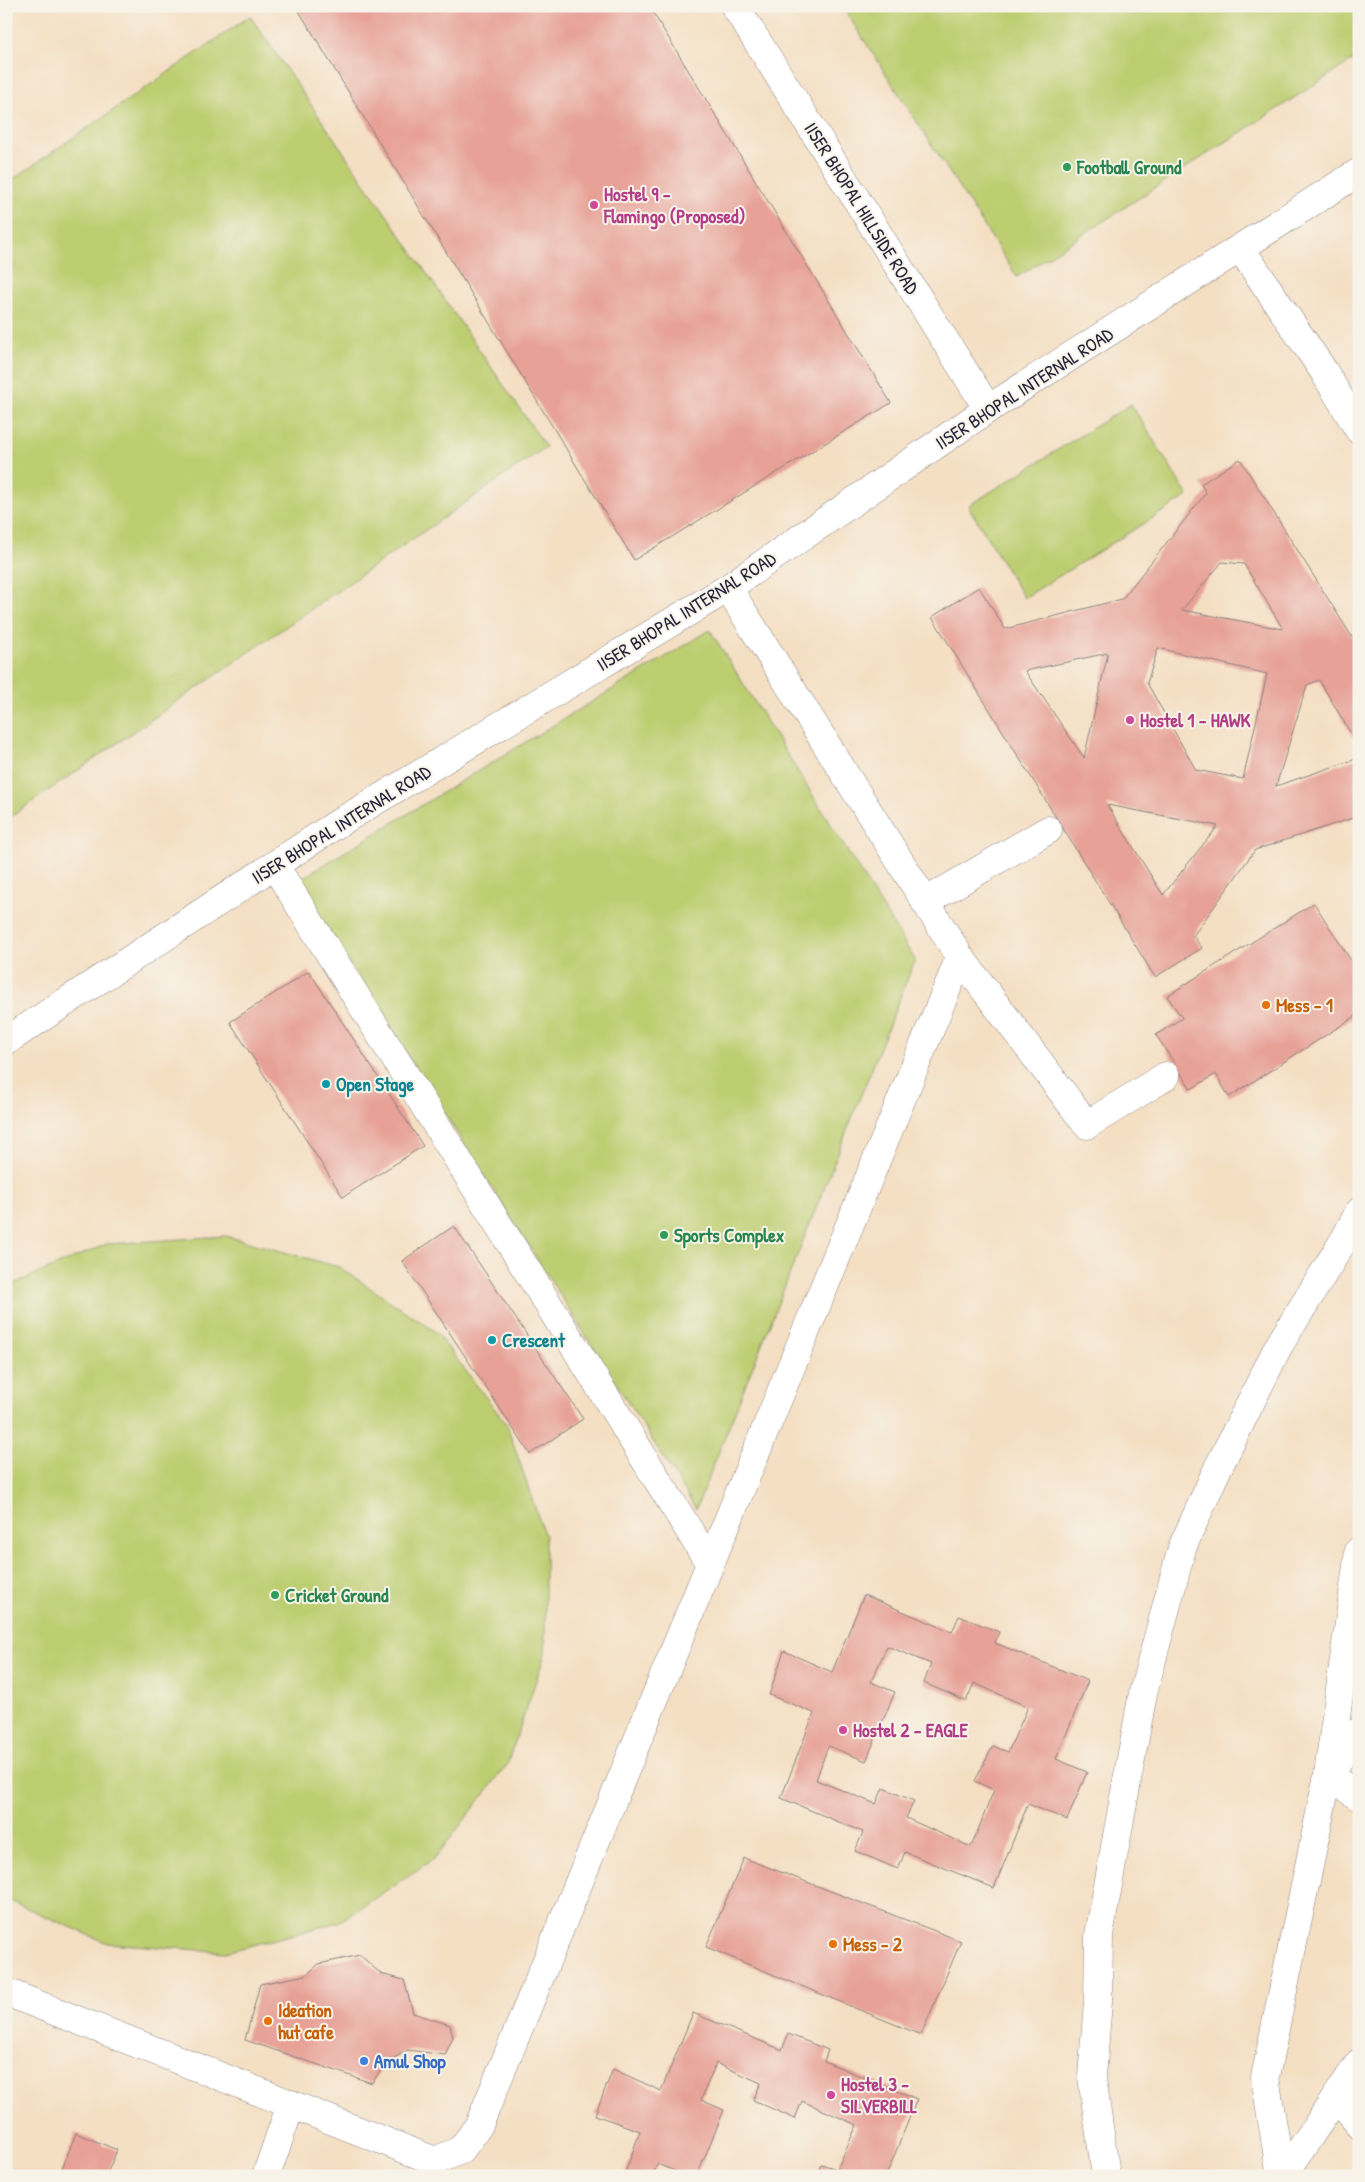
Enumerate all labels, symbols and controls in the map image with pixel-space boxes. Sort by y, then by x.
street label: IISER BHOPAL HILLSIDE ROAD [799,117,925,299]
place label: Football Ground [1076,154,1182,180]
marker: Football Ground [1061,161,1073,173]
place label: Hostel 9 - Flamingo (Proposed) [603,181,745,230]
marker: Hostel 9 - Flamingo (Proposed) [588,199,600,211]
street label: IISER BHOPAL INTERNAL ROAD [930,321,1118,455]
street label: IISER BHOPAL INTERNAL ROAD [591,545,781,677]
place label: Hostel 1 - HAWK [1140,707,1251,733]
marker: Hostel 1 - HAWK [1124,714,1136,726]
street label: IISER BHOPAL INTERNAL ROAD [246,758,436,890]
place label: Mess - 1 [1276,992,1333,1018]
marker: Mess - 1 [1260,999,1272,1011]
place label: Open Stage [336,1071,414,1098]
marker: Open Stage [320,1078,332,1090]
place label: Sports Complex [674,1222,785,1249]
marker: Sports Complex [658,1229,670,1241]
place label: Crescent [502,1327,566,1353]
marker: Crescent [486,1334,498,1346]
place label: Cricket Ground [285,1582,389,1608]
marker: Cricket Ground [269,1589,281,1601]
place label: Hostel 2 - EAGLE [853,1717,969,1743]
marker: Hostel 2 - EAGLE [837,1724,849,1736]
place label: Mess - 2 [843,1931,902,1957]
marker: Mess - 2 [827,1938,839,1950]
place label: Ideation hut cafe [278,1997,334,2045]
marker: Ideation hut cafe [262,2015,274,2027]
place label: Amul Shop [374,2048,447,2075]
marker: Amul Shop [358,2055,370,2067]
place label: Hostel 3 - SILVERBILL [841,2071,917,2119]
marker: Hostel 3 - SILVERBILL [825,2089,837,2101]

